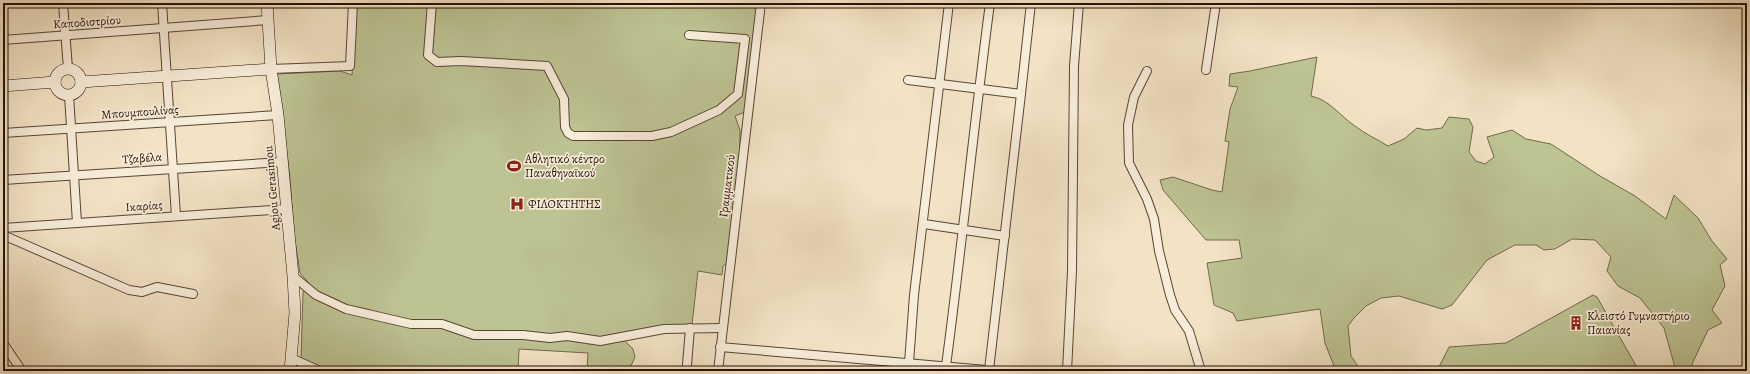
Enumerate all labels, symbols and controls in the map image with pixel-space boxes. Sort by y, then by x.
street label: Καποδιστρίου [53,12,121,32]
street label: Μπουμπουλίνας [101,101,179,123]
street label: Agiou Gerasimou [260,144,284,232]
street label: Τζαβέλα [122,149,163,167]
place label: Αθλητικό κέντρο Παναθηναϊκού [524,151,605,181]
street label: Γραμματικού [715,154,739,218]
sports icon: Αθλητικό κέντρο Παναθηναϊκού [506,158,522,174]
hospital icon: ΦΙΛΟΚΤΗΤΗΣ [509,196,525,212]
place label: ΦΙΛΟΚΤΗΤΗΣ [528,196,601,212]
street label: Ικαρίας [125,197,163,215]
place label: Κλειστό Γυμναστήριο Παιανίας [1587,308,1690,338]
building icon: Κλειστό Γυμναστήριο Παιανίας [1568,315,1584,331]

